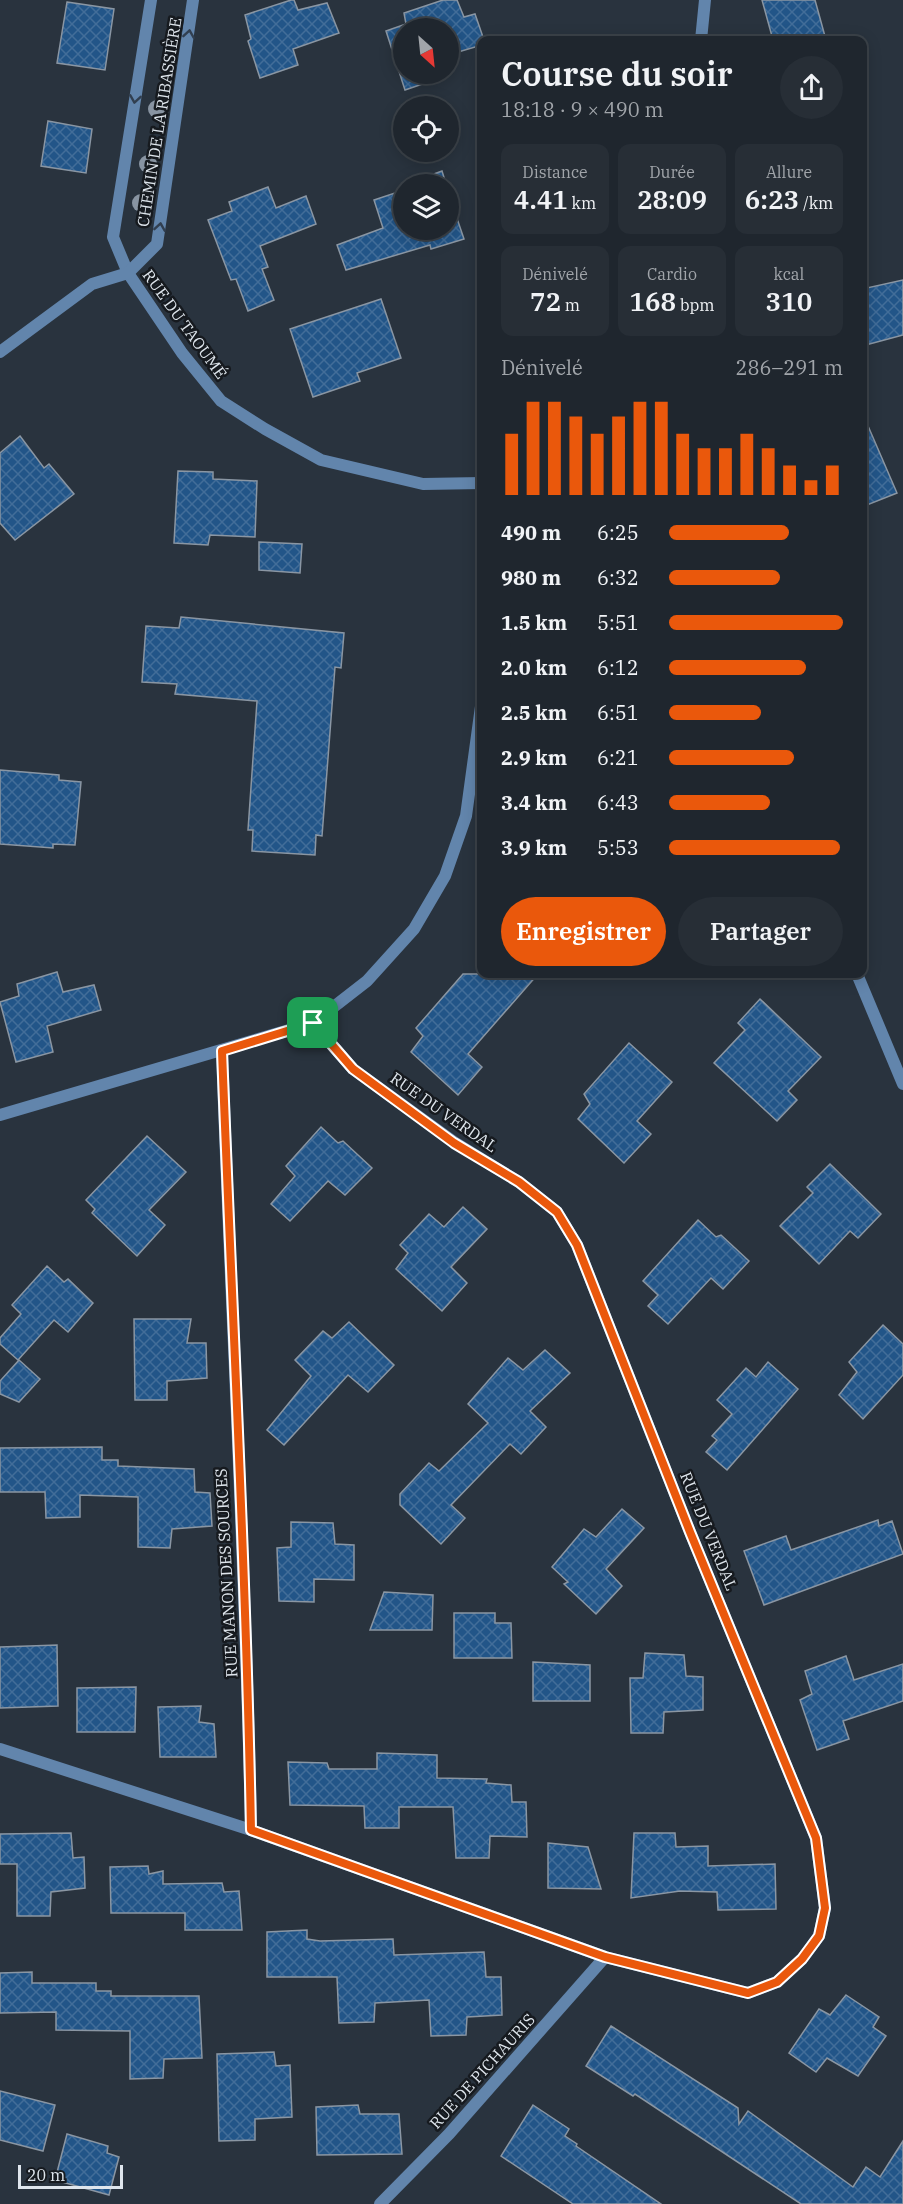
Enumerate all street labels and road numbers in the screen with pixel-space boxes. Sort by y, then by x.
street label: CHEMIN DE LA RIBASSIÈRE [132,16,185,228]
street label: RUE DU TAOUMÉ [139,265,232,383]
street label: RUE DU VERDAL [387,1068,501,1156]
street label: RUE MANON DES SOURCES [211,1468,241,1678]
street label: RUE DU VERDAL [676,1469,742,1593]
street label: RUE DE PICHAURIS [425,2009,539,2133]

